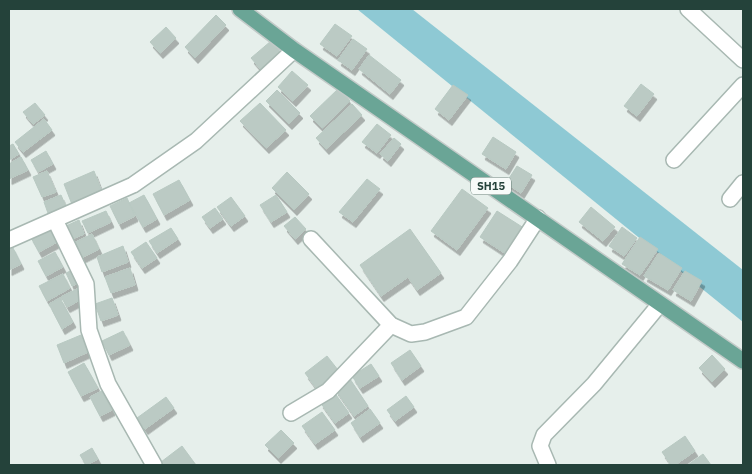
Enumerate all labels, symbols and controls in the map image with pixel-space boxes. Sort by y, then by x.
road number: SH15 [471,178,511,195]

